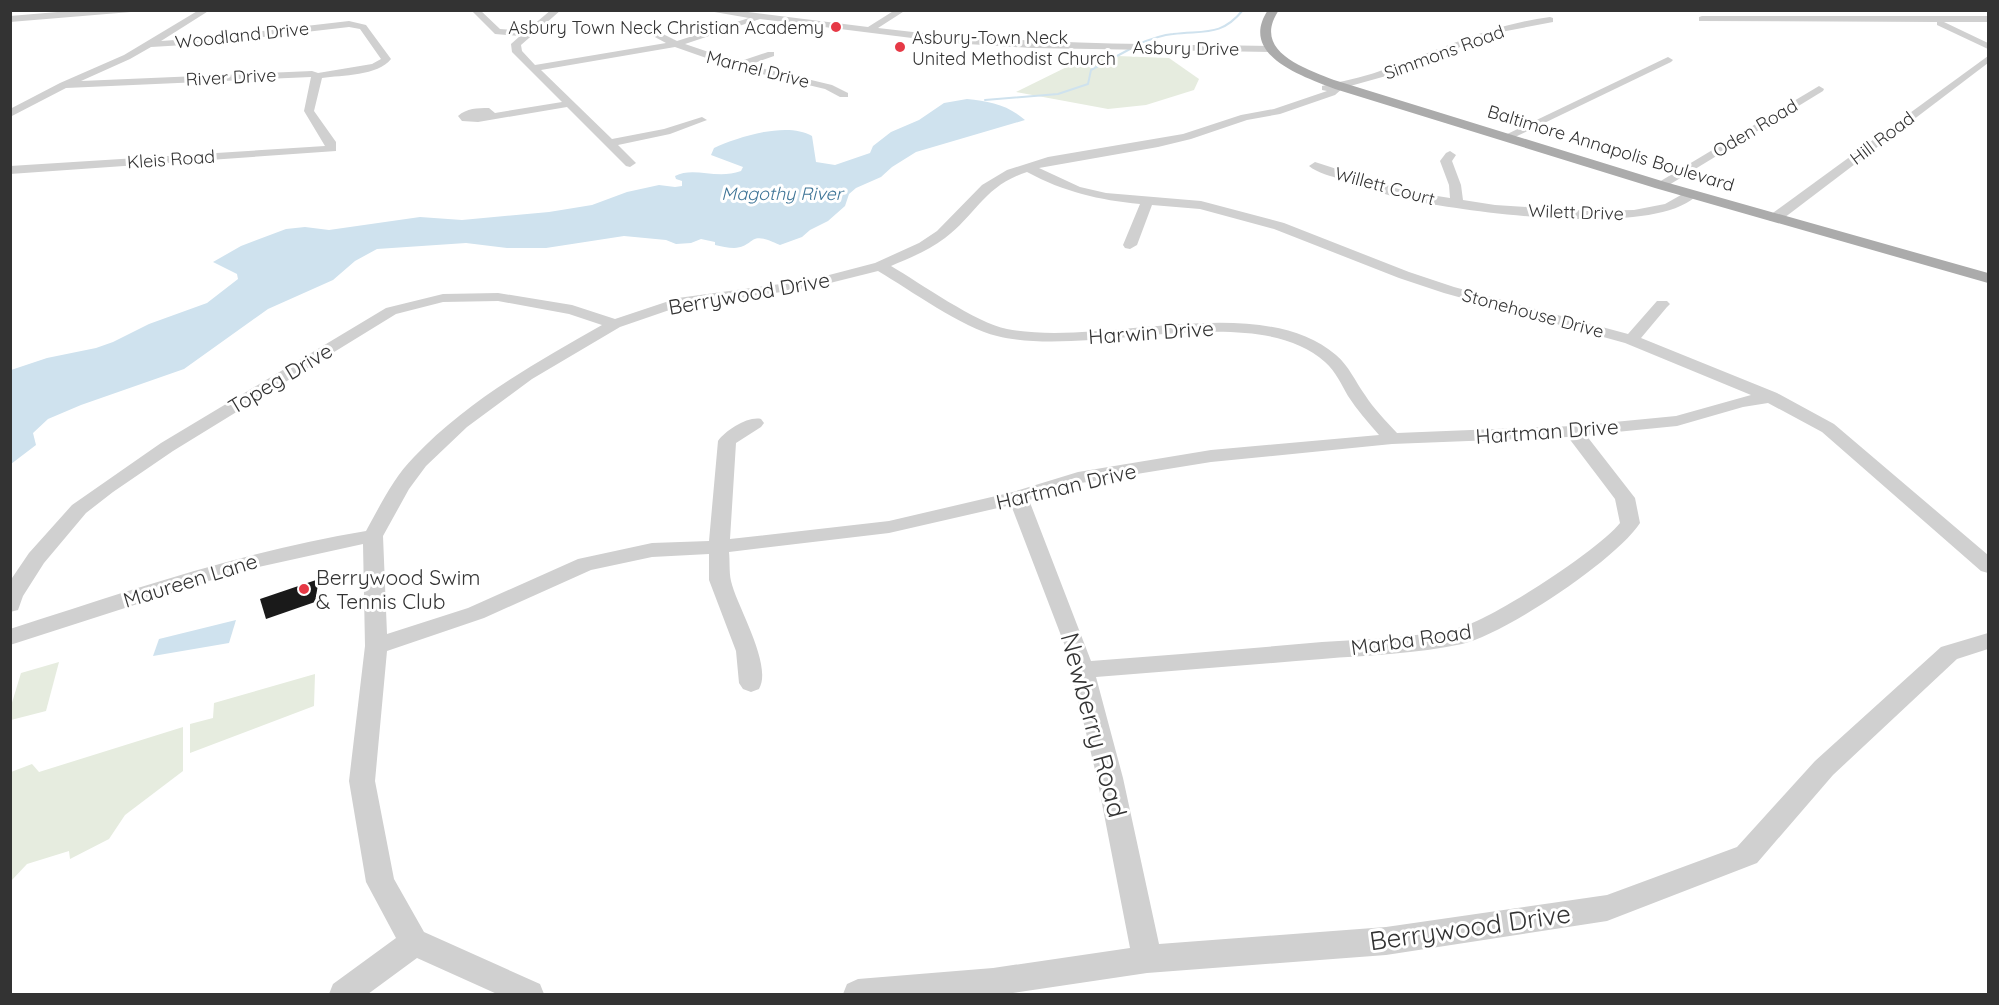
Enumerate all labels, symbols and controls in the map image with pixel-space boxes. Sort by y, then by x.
place label: Asbury Town Neck Christian Academy [508,16,824,39]
street label: Woodland Drive [174,17,310,53]
marker: Asbury Town Neck Christian Academy [829,20,843,34]
street label: Simmons Road [1381,20,1507,84]
place label: Asbury-Town Neck United Methodist Church [912,26,1116,70]
street label: Asbury Drive [1132,36,1240,60]
marker: Asbury-Town Neck United Methodist Church [893,40,907,54]
street label: Marnel Drive [704,45,812,93]
street label: River Drive [185,63,277,91]
street label: Oden Road [1708,94,1802,162]
street label: Baltimore Annapolis Boulevard [1485,99,1737,197]
street label: Hill Road [1845,106,1919,170]
street label: Kleis Road [126,144,216,174]
street label: Willett Court [1333,162,1437,210]
water label: Magothy River [721,182,845,205]
street label: Wilett Drive [1528,199,1624,225]
street label: Berrywood Drive [666,266,832,320]
street label: Stonehouse Drive [1460,283,1606,343]
street label: Harwin Drive [1087,315,1215,349]
street label: Topeg Drive [223,337,337,419]
street label: Hartman Drive [1475,413,1619,449]
street label: Hartman Drive [993,457,1139,515]
street label: Maureen Lane [120,547,260,613]
place label: Berrywood Swim & Tennis Club [316,564,480,614]
marker: Berrywood Swim & Tennis Club [297,582,311,596]
street label: Marba Road [1349,618,1473,660]
street label: Newberry Road [1053,629,1135,821]
street label: Berrywood Drive [1367,897,1573,957]

